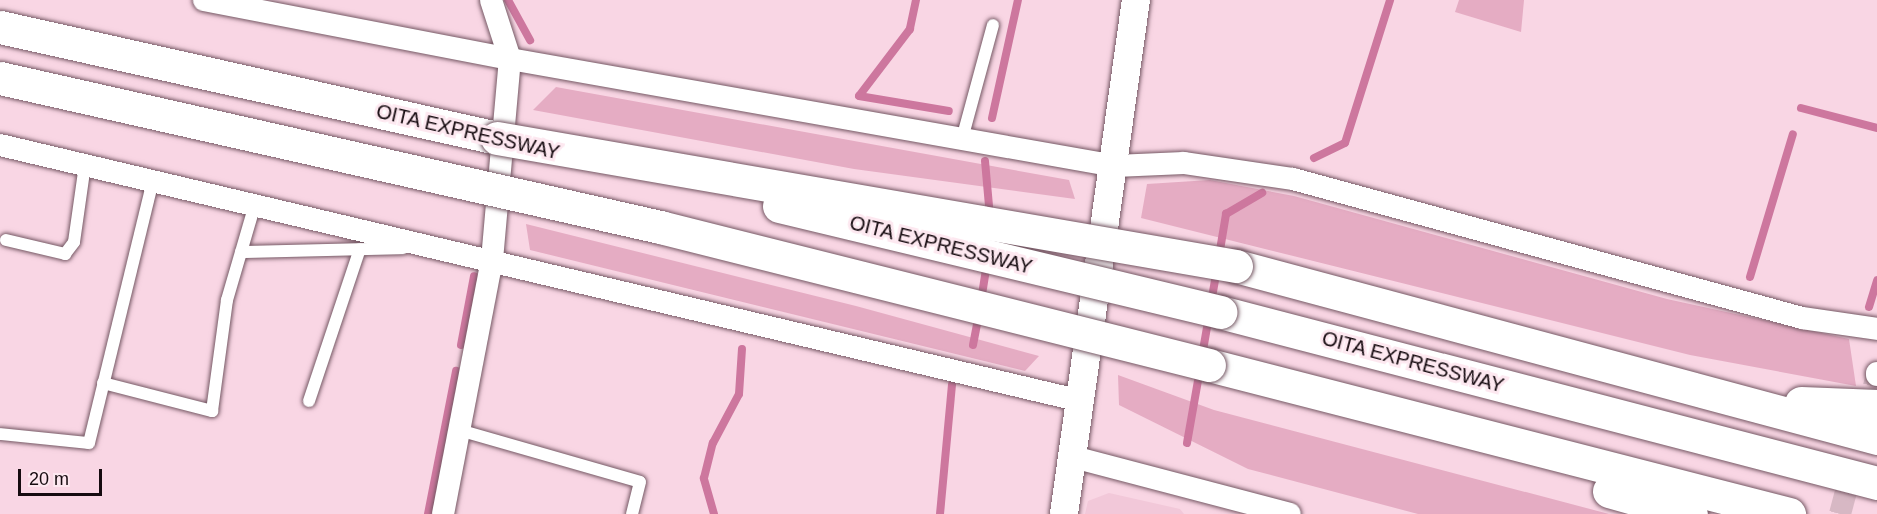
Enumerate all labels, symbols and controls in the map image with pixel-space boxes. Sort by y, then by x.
street label: OITA EXPRESSWAY [373,99,563,165]
street label: OITA EXPRESSWAY [847,211,1035,279]
street label: OITA EXPRESSWAY [1319,326,1507,398]
scale bar [21,457,105,495]
text: 20 m [29,469,69,489]

